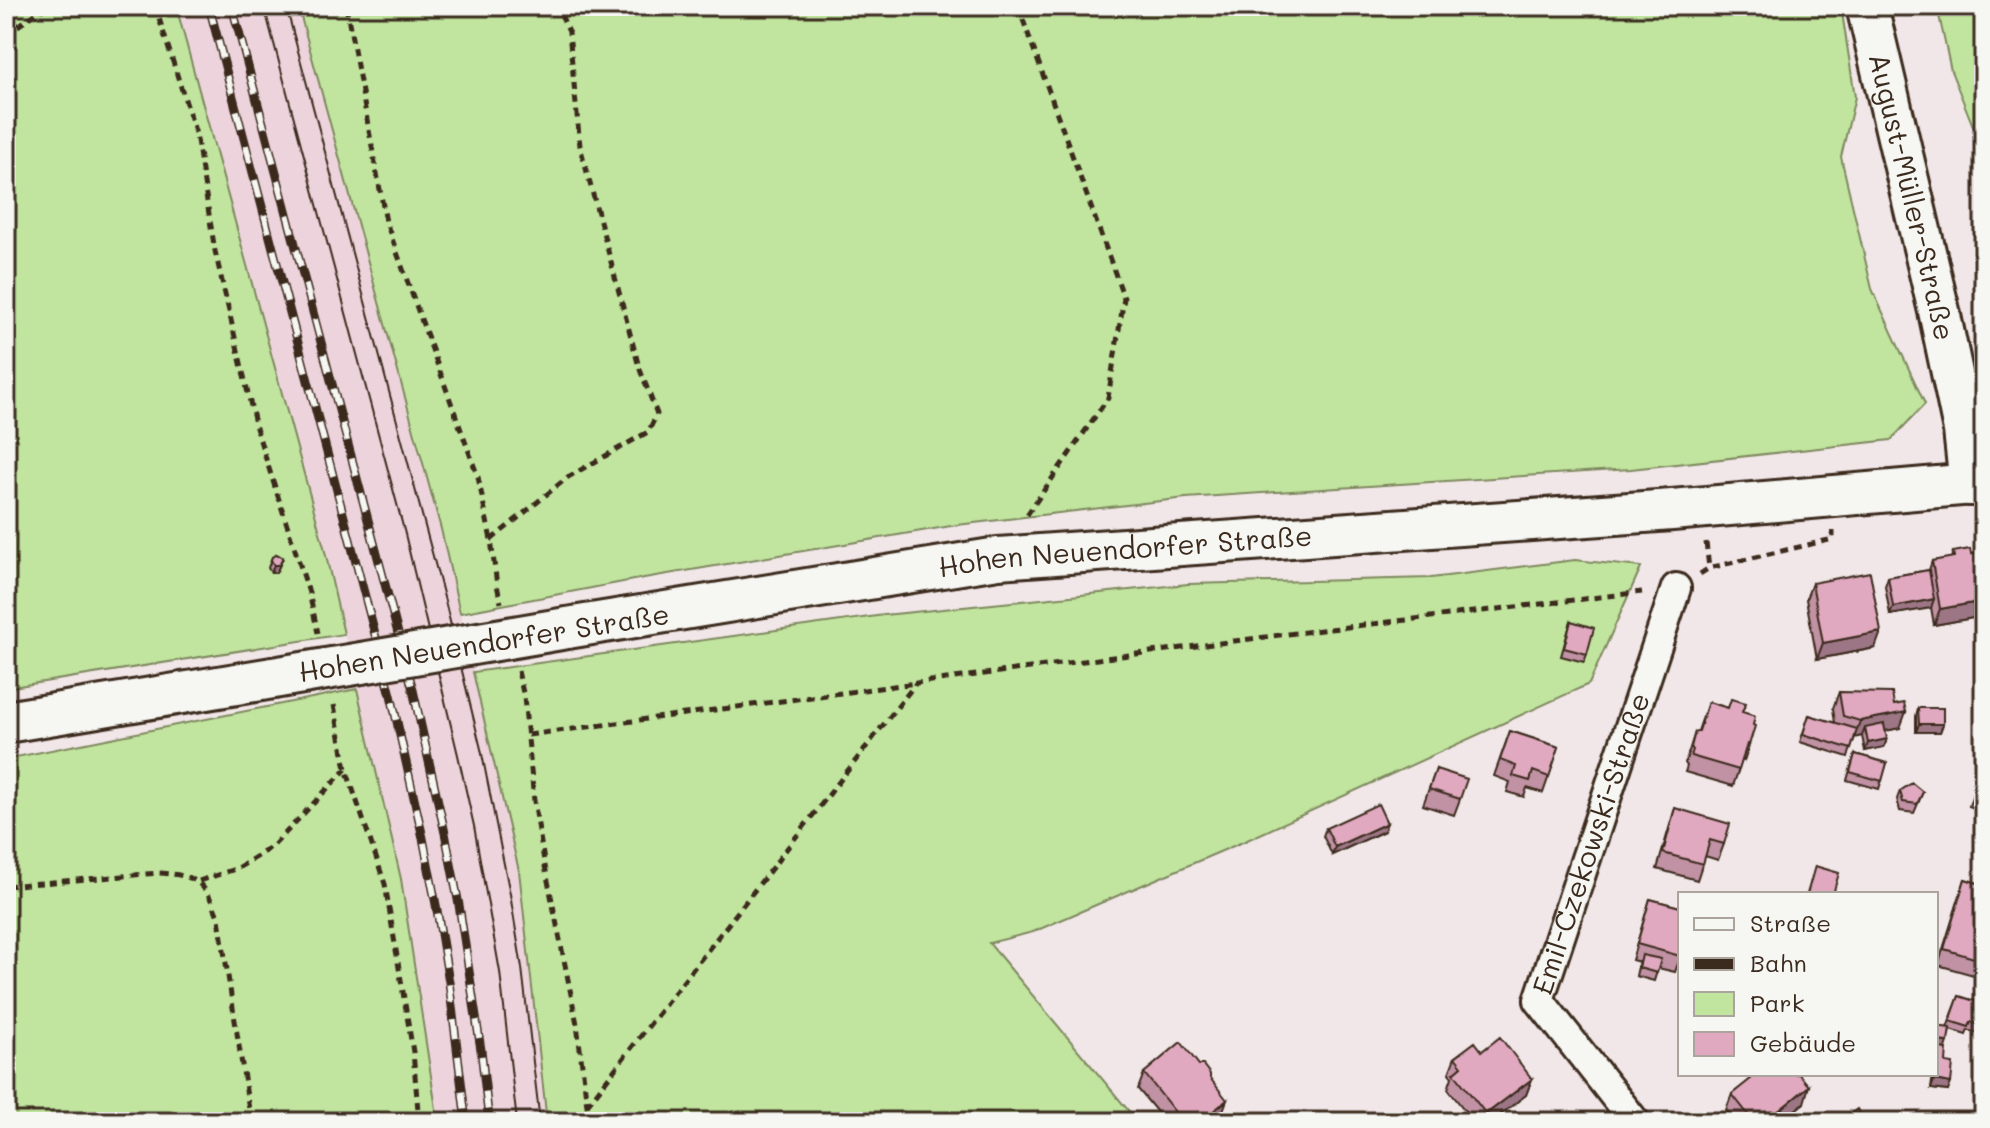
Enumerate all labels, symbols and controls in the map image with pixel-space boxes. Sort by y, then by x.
street label: August-Müller-Straße [1862,49,1964,343]
street label: Hohen Neuendorfer Straße [936,517,1313,584]
street label: Hohen Neuendorfer Straße [296,595,672,689]
street label: Emil-Czekowski-Straße [1523,688,1657,999]
legend [1678,892,1938,1076]
text: Straße [1750,907,1831,938]
text: Bahn [1750,947,1807,978]
text: Park [1750,987,1804,1018]
text: Gebäude [1750,1027,1856,1058]

